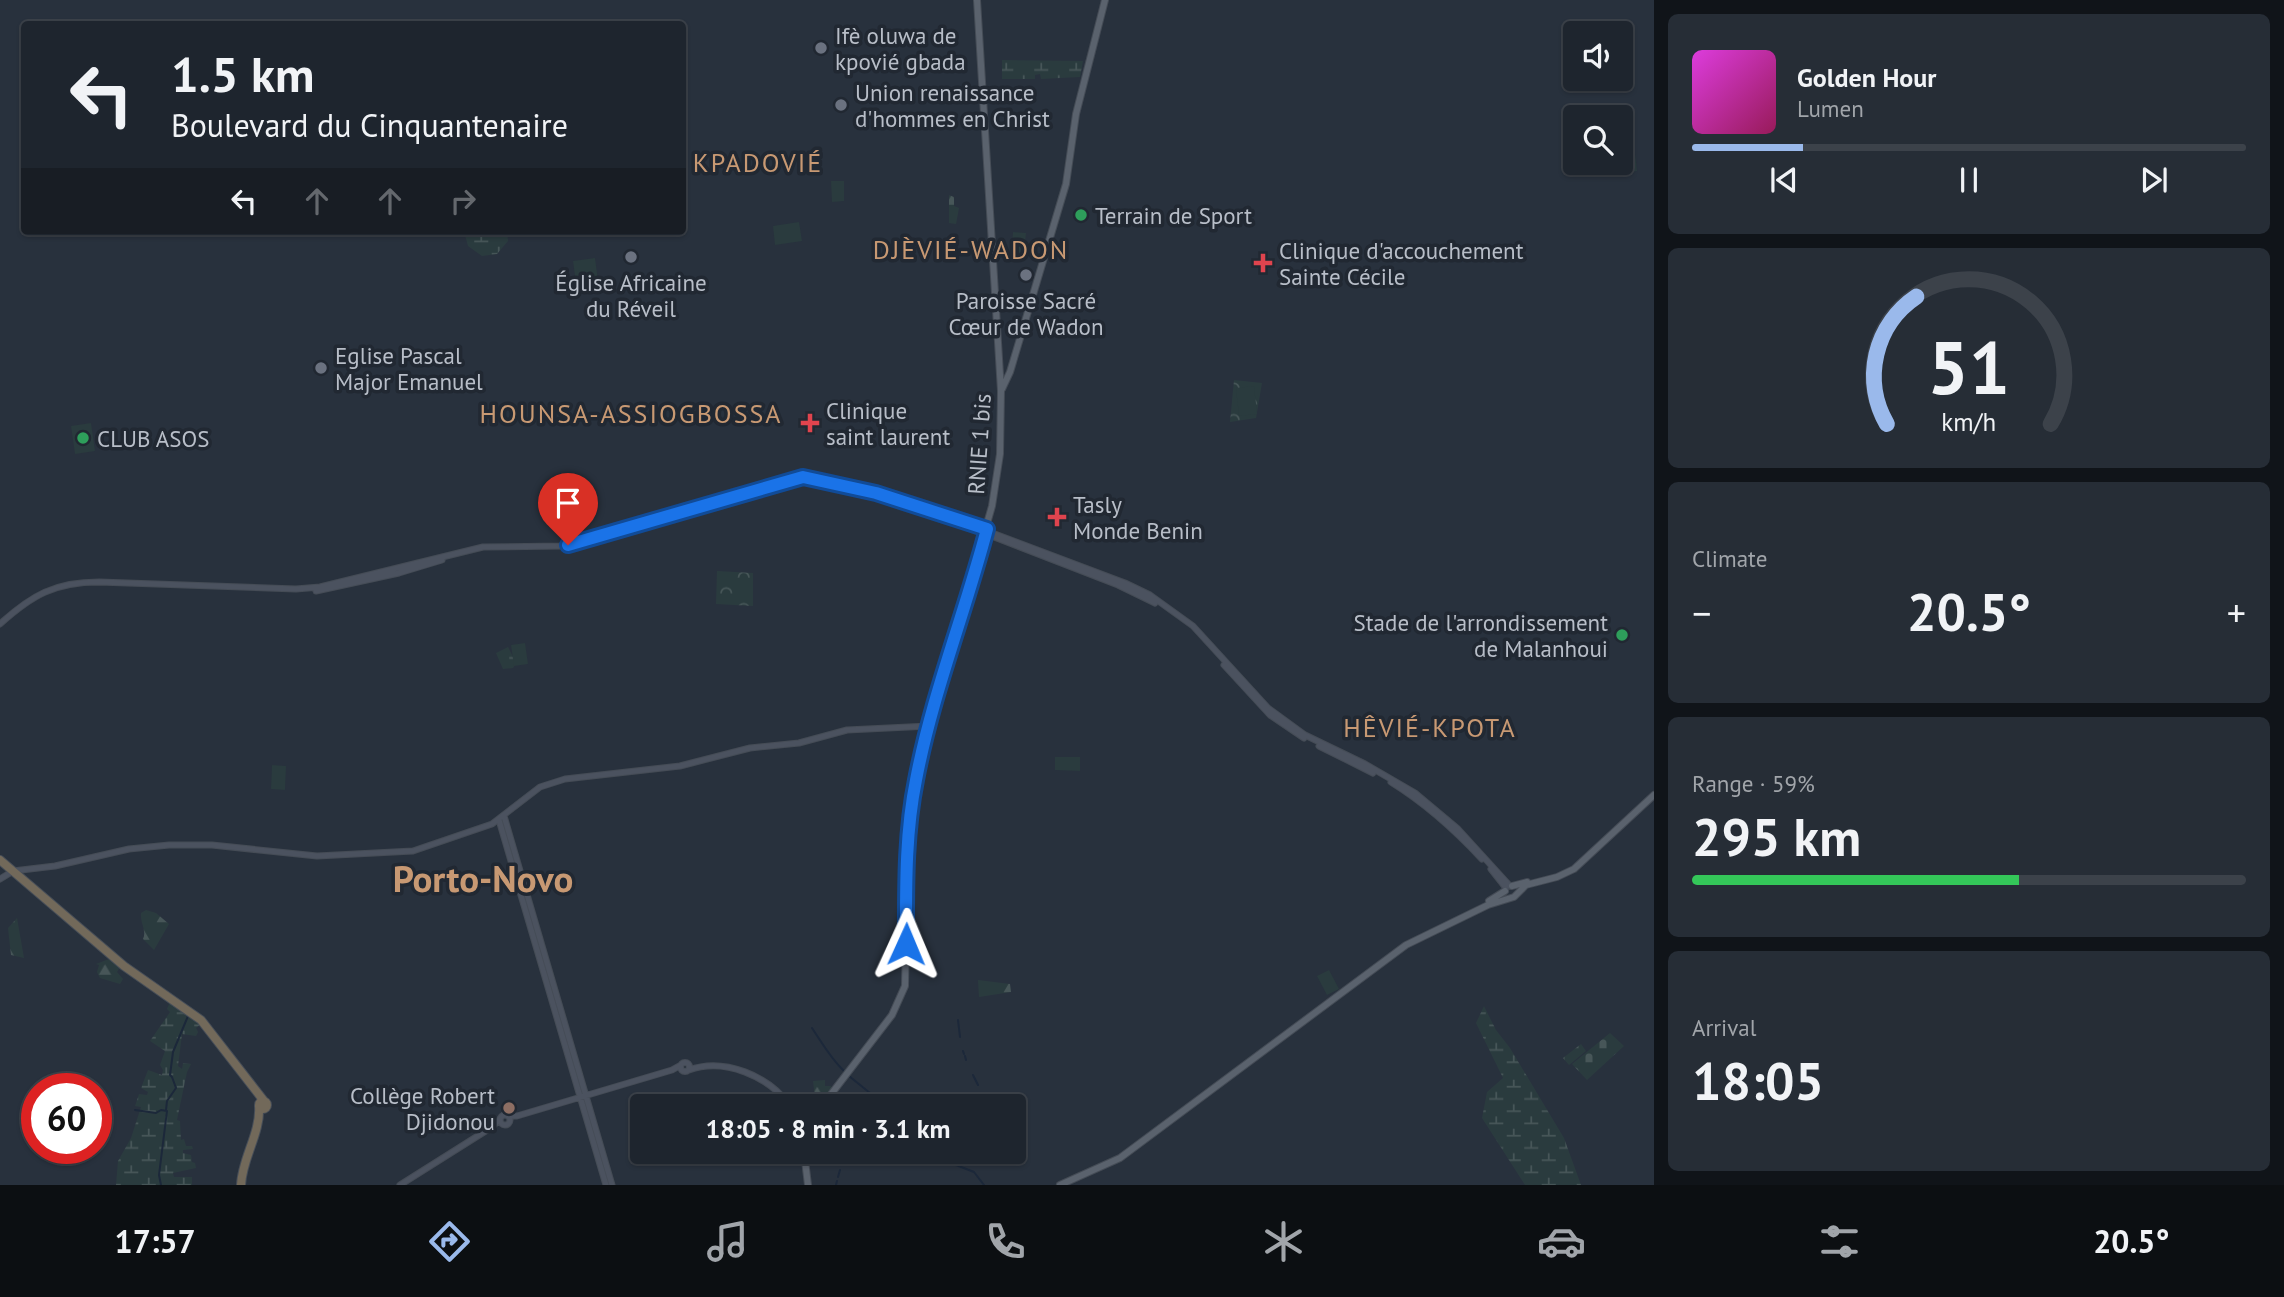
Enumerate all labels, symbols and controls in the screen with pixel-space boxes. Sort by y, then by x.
place label: Ifè oluwa de kpovié gbada [835,21,966,76]
map controls [1563,21,1633,175]
button: sound [1563,21,1633,91]
marker: Ifè oluwa de kpovié gbada [813,40,829,56]
text: 1.5 km [171,42,315,106]
icon: left [56,49,147,140]
text: Golden Hour [1797,61,1936,94]
place label: Union renaissance d'hommes en Christ [855,78,1050,133]
text: Lumen [1797,94,1864,123]
marker: Union renaissance d'hommes en Christ [833,97,849,113]
text: Boulevard du Cinquantenaire [171,104,568,146]
button: search [1563,105,1633,175]
district label: KPADOVIÉ [693,146,823,179]
icon: previous [1765,161,1803,199]
icon: pause [1950,161,1988,199]
icon: next [2135,161,2173,199]
icon: left [225,182,263,220]
icon: ahead [298,182,336,220]
icon: ahead [371,182,409,220]
icon: right [444,182,482,220]
place label: Terrain de Sport [1095,201,1252,230]
marker: Terrain de Sport [1073,207,1089,223]
district label: DJÈVIÉ-WADON [873,233,1069,266]
place label: Clinique d'accouchement Sainte Cécile [1279,236,1524,291]
marker: Église Africaine du Réveil [623,249,639,265]
marker: Clinique d'accouchement Sainte Cécile [1253,253,1273,273]
marker: Paroisse Sacré Cœur de Wadon [1018,267,1034,283]
place label: Église Africaine du Réveil [555,268,707,323]
place label: Paroisse Sacré Cœur de Wadon [949,286,1103,341]
text: 51 [1928,321,2010,415]
place label: Eglise Pascal Major Emanuel [335,341,483,396]
marker: Eglise Pascal Major Emanuel [313,360,329,376]
street label: RNIE 1 bis [961,392,997,496]
place label: Clinique saint laurent [826,396,950,451]
district label: HOUNSA-ASSIOGBOSSA [480,397,782,430]
text: km/h [1942,406,1996,438]
marker: Clinique saint laurent [800,413,820,433]
place label: CLUB ASOS [97,424,209,453]
marker: CLUB ASOS [75,430,91,446]
pin [538,473,598,545]
icon: arrive [549,484,587,522]
place label: Tasly Monde Benin [1073,490,1203,545]
marker: Tasly Monde Benin [1047,507,1067,527]
text: Climate [1692,544,1767,573]
text: 20.5° [1907,578,2031,645]
text: − [1692,588,1711,637]
text: + [2227,588,2246,637]
place label: Stade de l'arrondissement de Malanhoui [1354,608,1608,663]
marker: Stade de l'arrondissement de Malanhoui [1614,627,1630,643]
district label: HÊVIÉ-KPOTA [1343,711,1517,744]
text: Range · 59% [1692,769,1815,798]
text: 295 km [1692,803,1861,870]
district label: Porto-Novo [393,854,573,902]
position arrow [869,907,943,981]
text: Arrival [1692,1013,1756,1042]
text: 18:05 [1692,1047,1824,1114]
speed limit sign: 60 [21,1073,112,1164]
place label: Collège Robert Djidonou [350,1081,495,1136]
marker: Collège Robert Djidonou [501,1100,517,1116]
text: 18:05 · 8 min · 3.1 km [706,1112,951,1145]
icon: directions [425,1217,474,1266]
icon: music [703,1217,752,1266]
icon: phone [981,1217,1030,1266]
icon: climate [1259,1217,1308,1266]
icon: car [1537,1217,1586,1266]
icon: filters [1815,1217,1864,1266]
text: 17:57 [115,1220,196,1262]
text: 20.5° [2093,1220,2169,1262]

